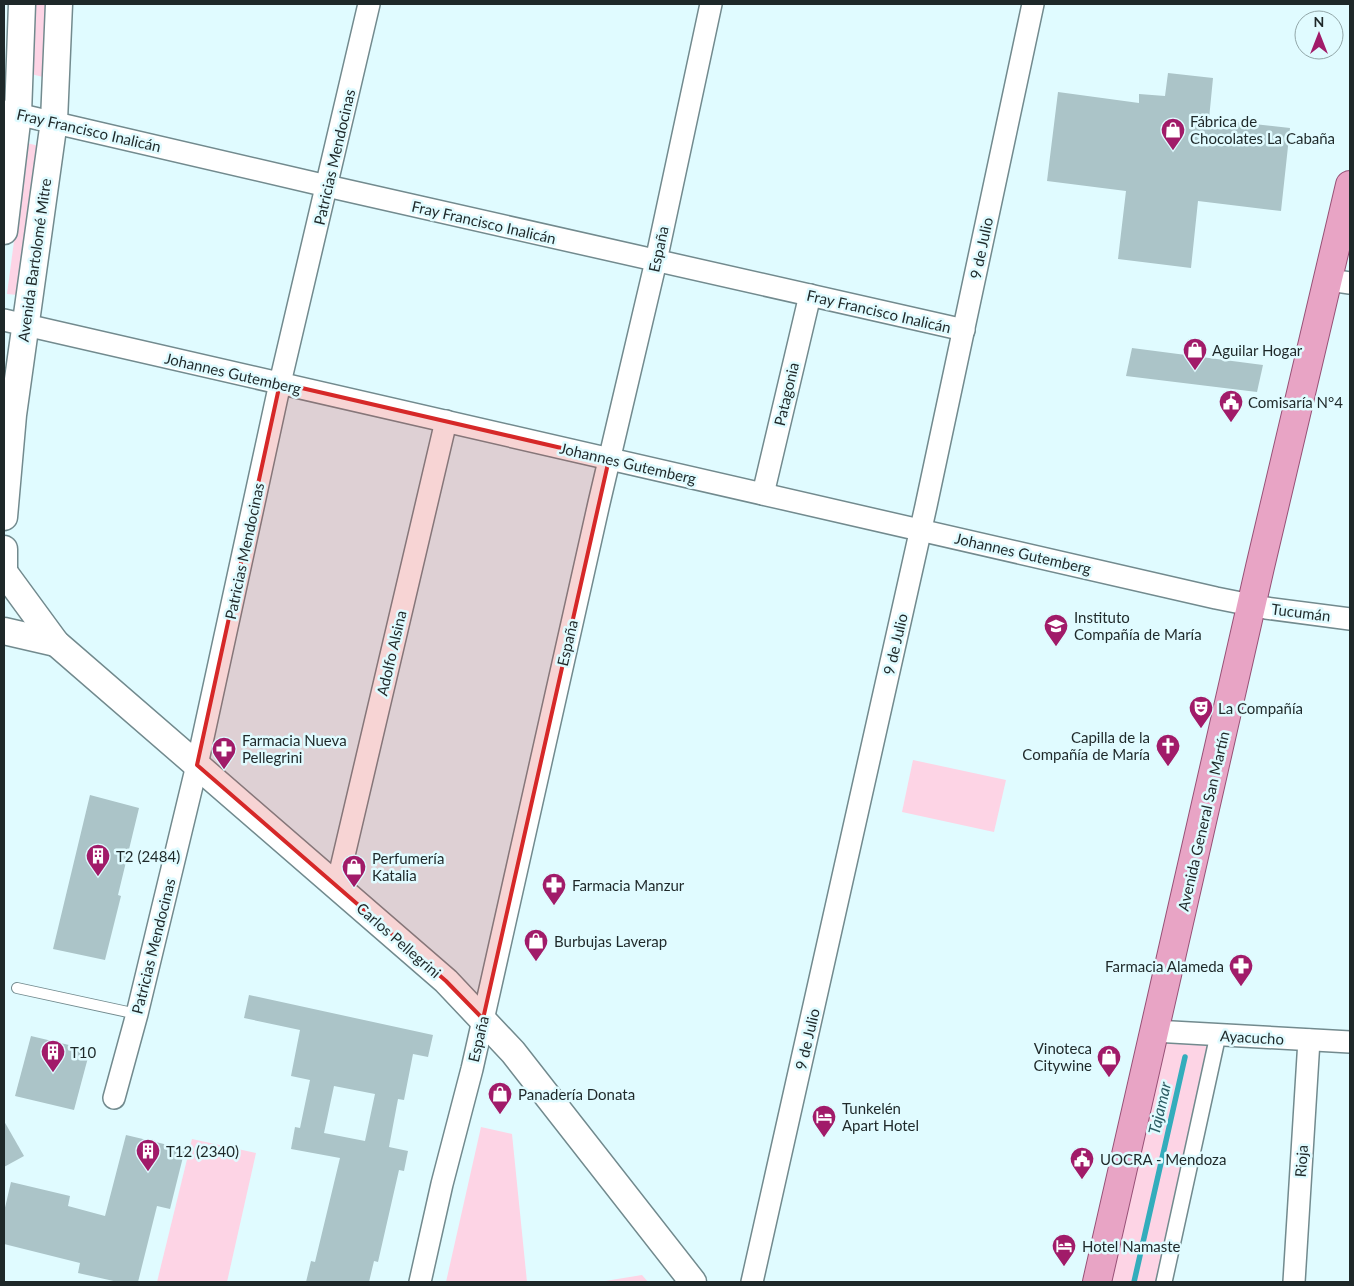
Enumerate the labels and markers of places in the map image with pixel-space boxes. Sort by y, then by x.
place label: Fábrica de Chocolates La Cabaña [1190,112,1335,147]
shop icon: Fábrica de Chocolates La Cabaña [1160,117,1186,151]
shop icon: Aguilar Hogar [1182,337,1208,371]
place label: Aguilar Hogar [1212,341,1303,359]
public building icon: Comisaría N°4 [1218,389,1244,423]
place label: Comisaría N°4 [1248,393,1343,411]
place label: Instituto Compañía de María [1074,608,1202,643]
school or university icon: Instituto Compañía de María [1043,613,1069,647]
theatre icon: La Compañía [1188,695,1214,729]
place label: La Compañía [1218,699,1303,717]
place label: Capilla de la Compañía de María [1022,728,1150,763]
place label: Farmacia Nueva Pellegrini [242,731,347,766]
church icon: Capilla de la Compañía de María [1155,733,1181,767]
pharmacy icon: Farmacia Nueva Pellegrini [211,736,237,770]
building icon: T2 (2484) [85,843,111,877]
place label: T2 (2484) [116,847,180,865]
place label: Perfumería Katalia [372,849,444,884]
shop icon: Perfumería Katalia [341,854,367,888]
pharmacy icon: Farmacia Manzur [541,872,567,906]
place label: Farmacia Manzur [572,876,685,894]
shop icon: Burbujas Laverap [523,928,549,962]
place label: Burbujas Laverap [554,932,667,950]
pharmacy icon: Farmacia Alameda [1228,953,1254,987]
place label: Farmacia Alameda [1105,957,1224,975]
building icon: T10 [40,1039,66,1073]
place label: Vinoteca Citywine [1034,1039,1092,1074]
place label: T10 [70,1043,97,1061]
shop icon: Vinoteca Citywine [1096,1044,1122,1078]
shop icon: Panadería Donata [487,1081,513,1115]
place label: Panadería Donata [518,1085,635,1103]
place label: Tunkelén Apart Hotel [842,1099,919,1134]
hotel icon: Tunkelén Apart Hotel [811,1104,837,1138]
building icon: T12 (2340) [135,1138,161,1172]
place label: T12 (2340) [166,1142,239,1160]
public building icon: UOCRA - Mendoza [1069,1146,1095,1180]
place label: UOCRA - Mendoza [1100,1150,1226,1168]
hotel icon: Hotel Namaste [1051,1233,1077,1267]
place label: Hotel Namaste [1082,1237,1181,1255]

